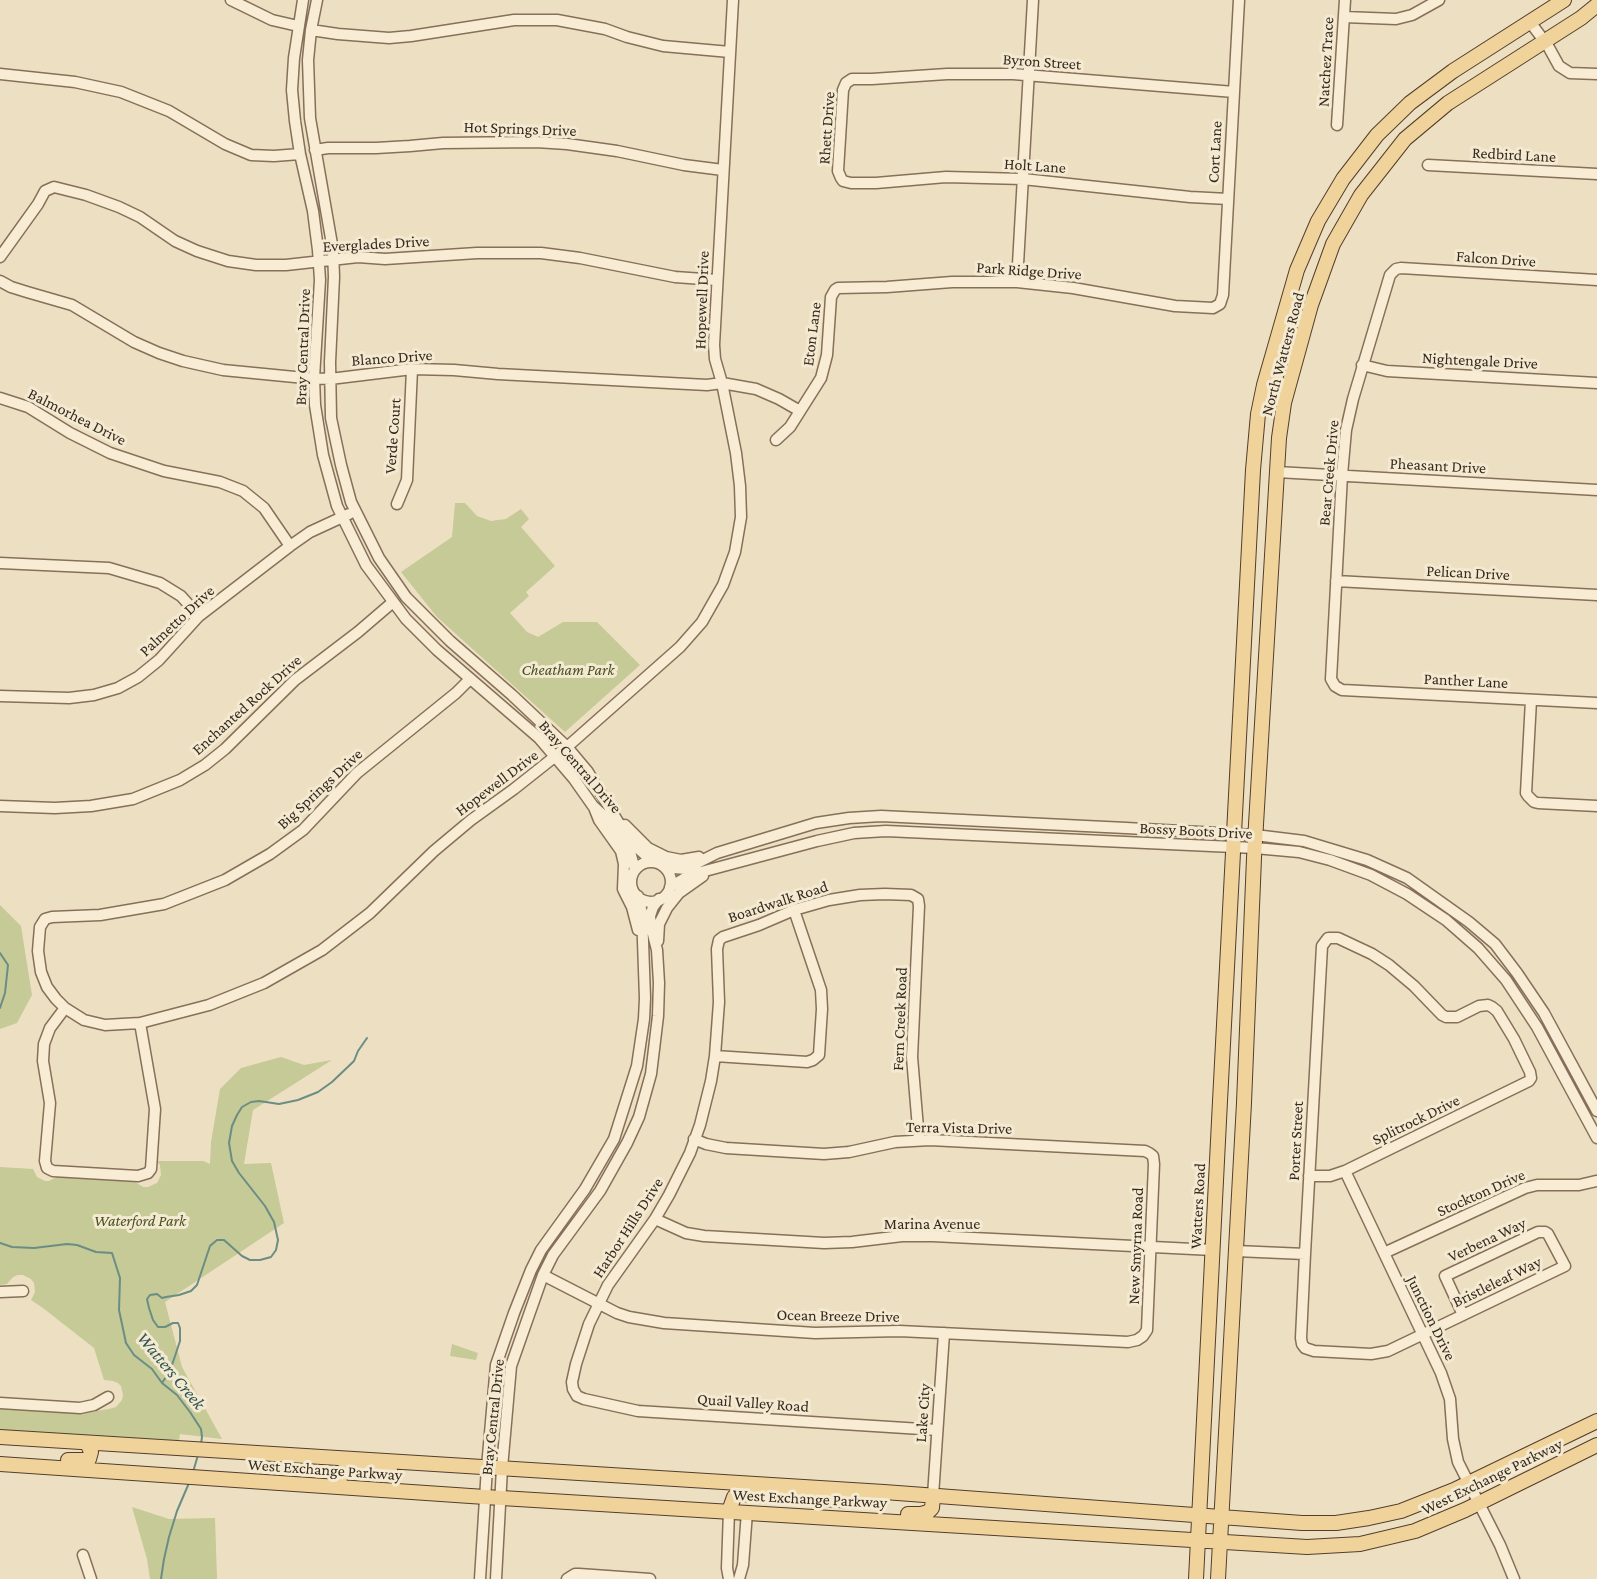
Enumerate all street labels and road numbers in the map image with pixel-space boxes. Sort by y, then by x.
street label: Natchez Trace [1314,17,1338,107]
street label: Byron Street [1002,50,1082,74]
street label: Rhett Drive [815,91,839,165]
street label: Hot Springs Drive [463,117,577,141]
street label: Cort Lane [1204,120,1226,184]
street label: Redbird Lane [1471,143,1557,167]
street label: Holt Lane [1003,154,1067,178]
street label: Everglades Drive [322,232,430,256]
street label: Falcon Drive [1455,247,1537,271]
street label: Hopewell Drive [691,250,713,350]
street label: Park Ridge Drive [976,258,1082,284]
street label: Bray Central Drive [291,288,315,406]
street label: North Watters Road [1257,290,1309,418]
street label: Eton Lane [799,301,825,367]
street label: Blanco Drive [351,346,433,370]
street label: Nightengale Drive [1422,348,1538,374]
street label: Balmorhea Drive [25,384,129,450]
street label: Verde Court [381,397,405,475]
street label: Bear Creek Drive [1315,419,1343,527]
street label: Pheasant Drive [1389,454,1487,478]
street label: Pelican Drive [1426,561,1510,585]
street label: Palmetto Drive [136,581,218,661]
street label: Enchanted Rock Drive [188,651,306,759]
street label: Panther Lane [1423,669,1509,693]
street label: Bray Central Drive [534,717,626,817]
street label: Big Springs Drive [273,745,367,833]
street label: Hopewell Drive [452,746,542,820]
street label: Bossy Boots Drive [1139,818,1253,844]
street label: Boardwalk Road [725,877,831,927]
street label: Fern Creek Road [889,967,911,1071]
street label: Splitrock Drive [1369,1091,1463,1149]
street label: Porter Street [1284,1101,1308,1181]
street label: Terra Vista Drive [906,1117,1012,1139]
street label: Watters Road [1186,1162,1210,1250]
street label: Stockton Drive [1434,1165,1528,1221]
street label: Harbor Hills Drive [588,1174,668,1282]
street label: New Smyrna Road [1124,1187,1148,1305]
street label: Marina Avenue [884,1214,980,1234]
street label: Verbena Way [1445,1214,1529,1266]
street label: Bristleleaf Way [1449,1252,1545,1312]
street label: Junction Drive [1402,1272,1460,1364]
street label: Ocean Breeze Drive [776,1305,900,1327]
street label: Bray Central Drive [477,1358,509,1476]
street label: Lake City [911,1383,935,1443]
street label: Quail Valley Road [696,1390,810,1416]
street label: West Exchange Parkway [1418,1434,1566,1520]
street label: West Exchange Parkway [247,1455,403,1485]
street label: West Exchange Parkway [732,1485,888,1513]

